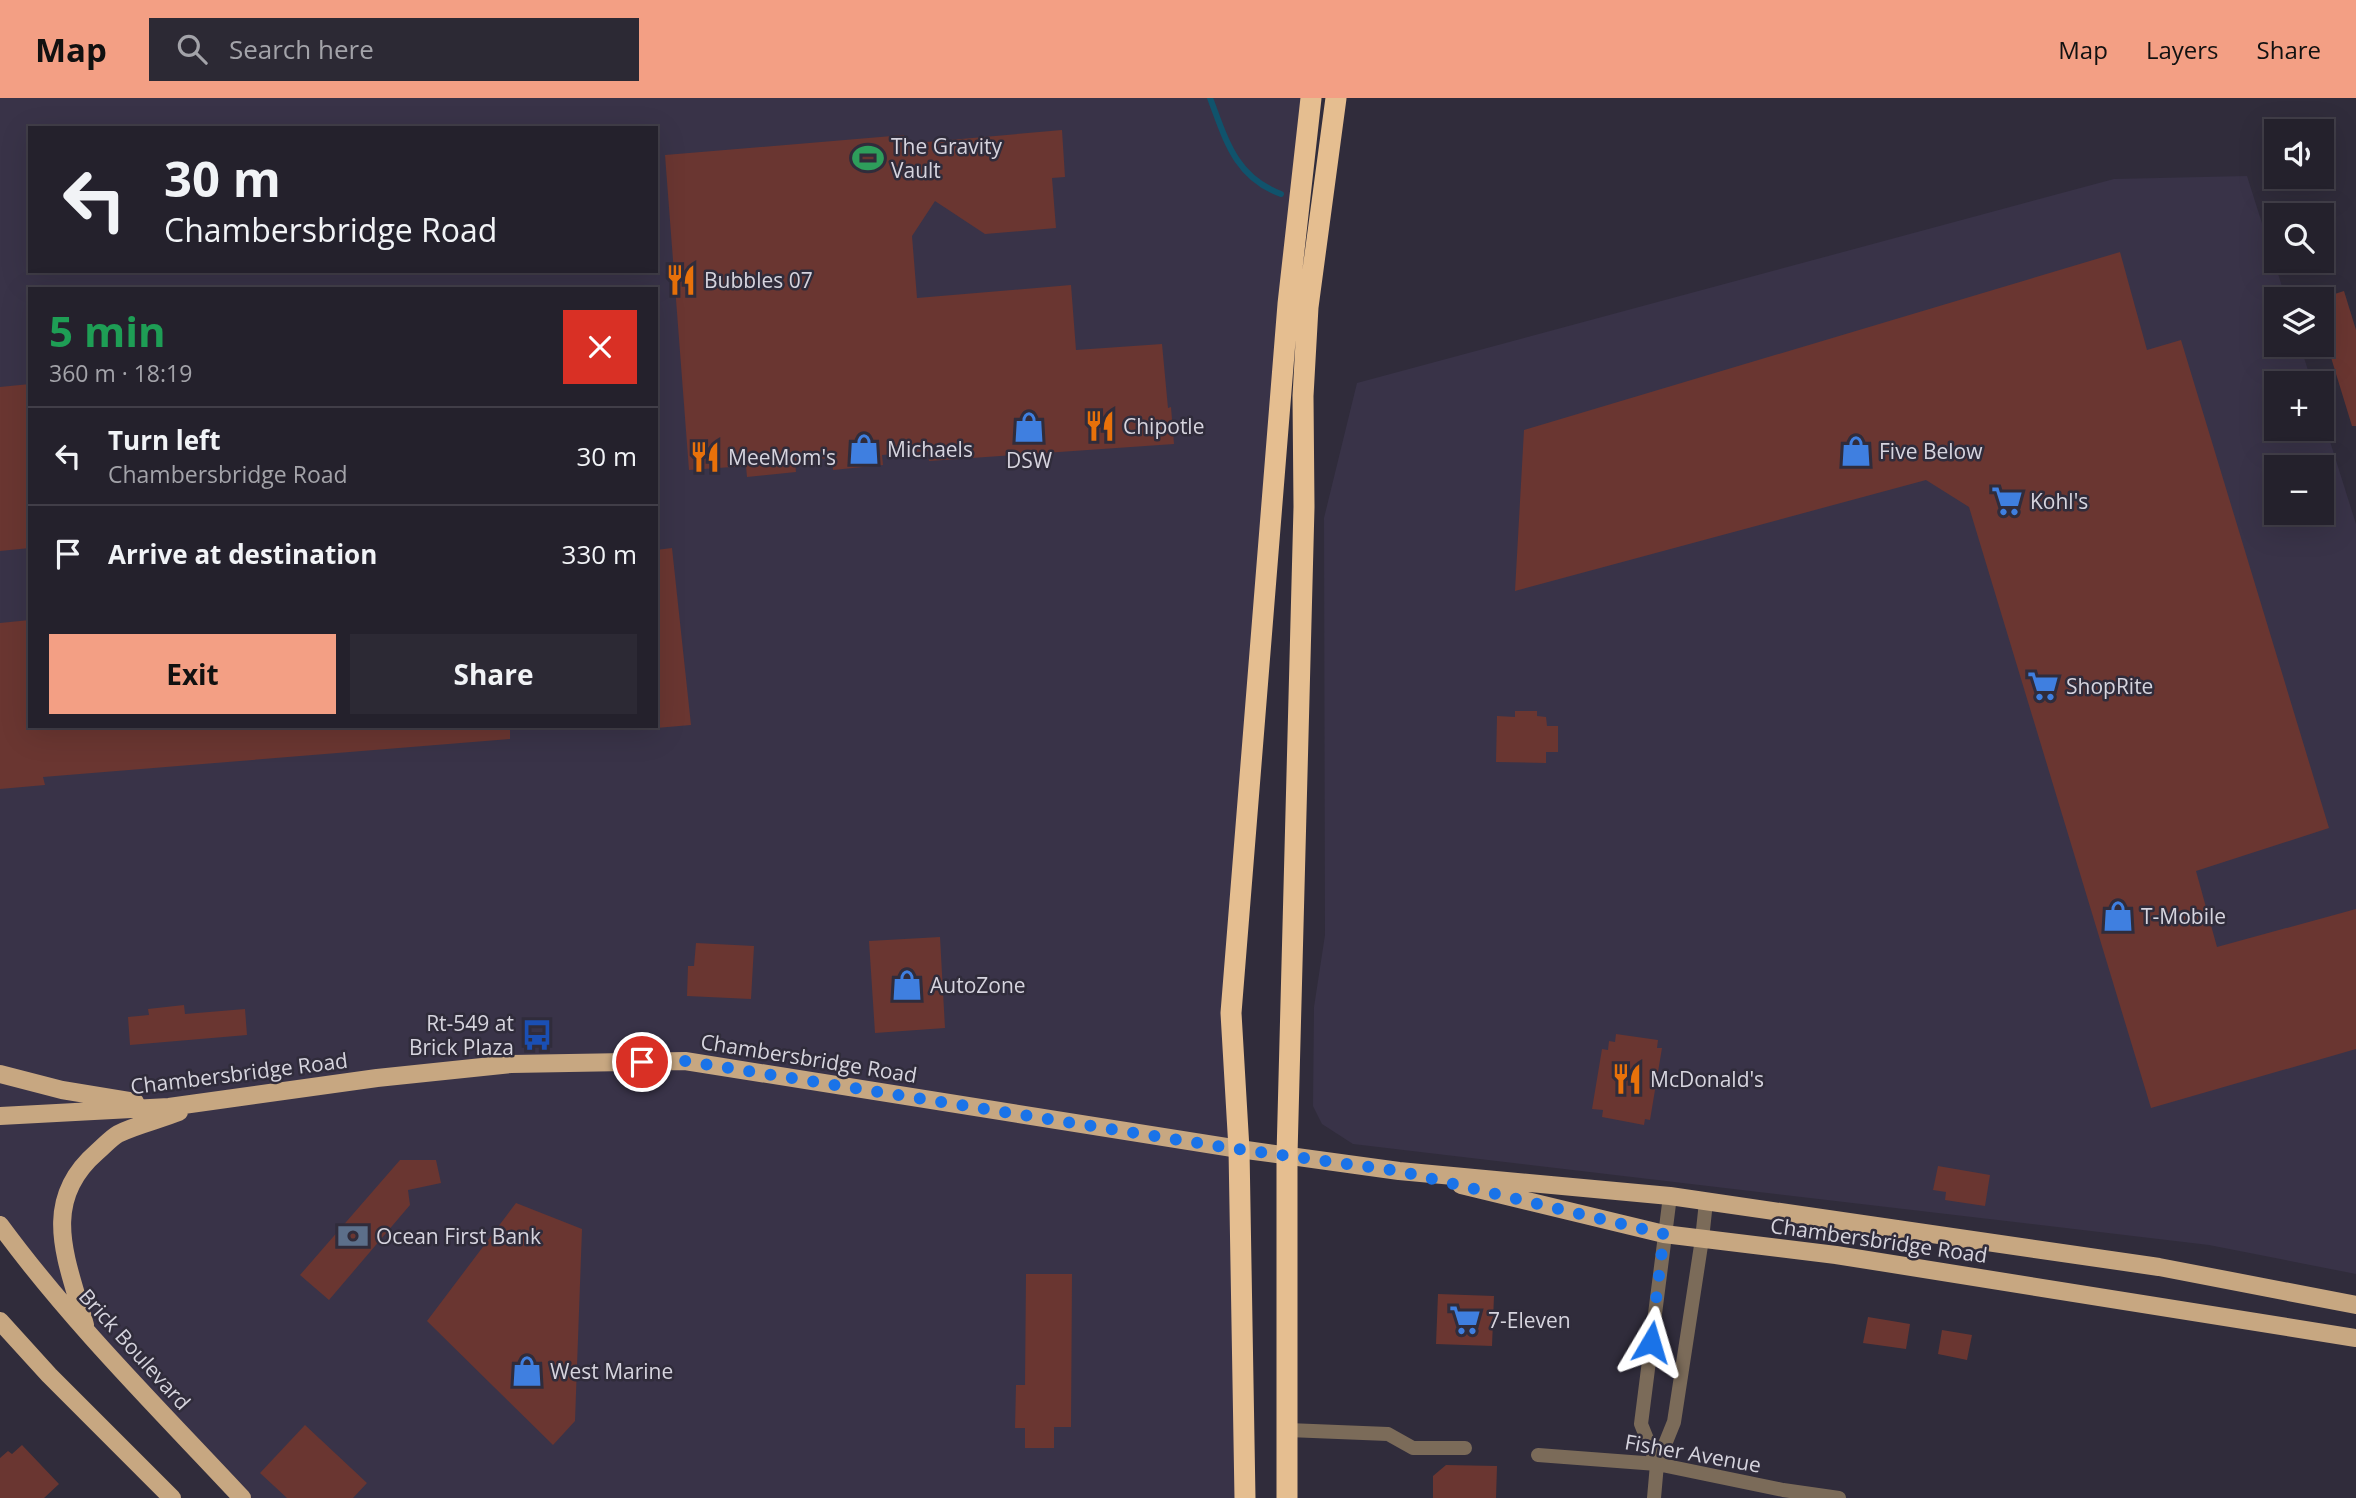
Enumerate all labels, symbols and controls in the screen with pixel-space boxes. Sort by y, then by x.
search box [149,18,639,81]
text: Map [35,27,107,72]
icon: search [173,30,211,68]
text: Search here [229,31,374,67]
text: Map [2058,33,2108,66]
text: Layers [2146,33,2219,66]
text: Share [2257,33,2321,66]
map controls [2264,119,2334,525]
button: sound [2264,119,2334,189]
place label: The Gravity Vault [891,132,1002,184]
sports icon: The Gravity Vault [851,141,885,175]
text: 30 m [164,145,281,211]
icon: left [49,154,140,245]
button: search [2264,203,2334,273]
text: Chambersbridge Road [164,208,497,251]
restaurant icon: Bubbles 07 [664,263,698,297]
place label: Bubbles 07 [704,266,813,294]
button: layers [2264,287,2334,357]
text: 5 min [49,302,166,359]
button: close [563,310,637,384]
text: 360 m · 18:19 [49,357,192,389]
button: + [2264,371,2334,441]
restaurant icon: Chipotle [1083,409,1117,443]
shop icon: DSW [1012,410,1046,444]
place label: Chipotle [1123,412,1204,440]
text: Turn left [108,422,220,458]
shop icon: Michaels [847,432,881,466]
shop icon: Five Below [1839,434,1873,468]
place label: Michaels [887,435,973,463]
icon: left [49,437,87,475]
place label: Five Below [1879,437,1983,465]
text: 30 m [576,438,637,474]
restaurant icon: MeeMom's [688,440,722,474]
place label: MeeMom's [728,443,836,471]
place label: DSW [1006,446,1053,474]
button: − [2264,455,2334,525]
text: Chambersbridge Road [108,458,348,490]
supermarket icon: Kohl's [1990,484,2024,518]
place label: Kohl's [2030,487,2088,515]
icon: arrive [49,535,87,573]
text: Arrive at destination [108,536,377,572]
text: 330 m [562,536,637,572]
button: Exit [49,634,336,714]
button: Share [350,634,637,714]
supermarket icon: ShopRite [2026,669,2060,703]
place label: ShopRite [2066,672,2153,700]
shop icon: T-Mobile [2101,899,2135,933]
place label: T-Mobile [2141,902,2226,930]
shop icon: AutoZone [890,968,924,1002]
place label: AutoZone [930,971,1026,999]
place label: Rt-549 at Brick Plaza [409,1009,514,1061]
bus stop icon: Rt-549 at Brick Plaza [520,1018,554,1052]
street label: Chambersbridge Road [699,1027,919,1089]
pin [612,1032,672,1092]
icon: arrive [623,1043,661,1081]
street label: Chambersbridge Road [129,1046,349,1100]
restaurant icon: McDonald's [1610,1062,1644,1096]
place label: McDonald's [1650,1065,1764,1093]
street label: Chambersbridge Road [1769,1211,1989,1269]
bank icon: Ocean First Bank [336,1219,370,1253]
place label: Ocean First Bank [376,1222,541,1250]
street label: Brick Boulevard [73,1282,197,1416]
supermarket icon: 7-Eleven [1448,1303,1482,1337]
position arrow [1614,1305,1688,1379]
place label: 7-Eleven [1488,1306,1571,1334]
shop icon: West Marine [510,1354,544,1388]
place label: West Marine [550,1357,673,1385]
street label: Fisher Avenue [1623,1427,1763,1479]

